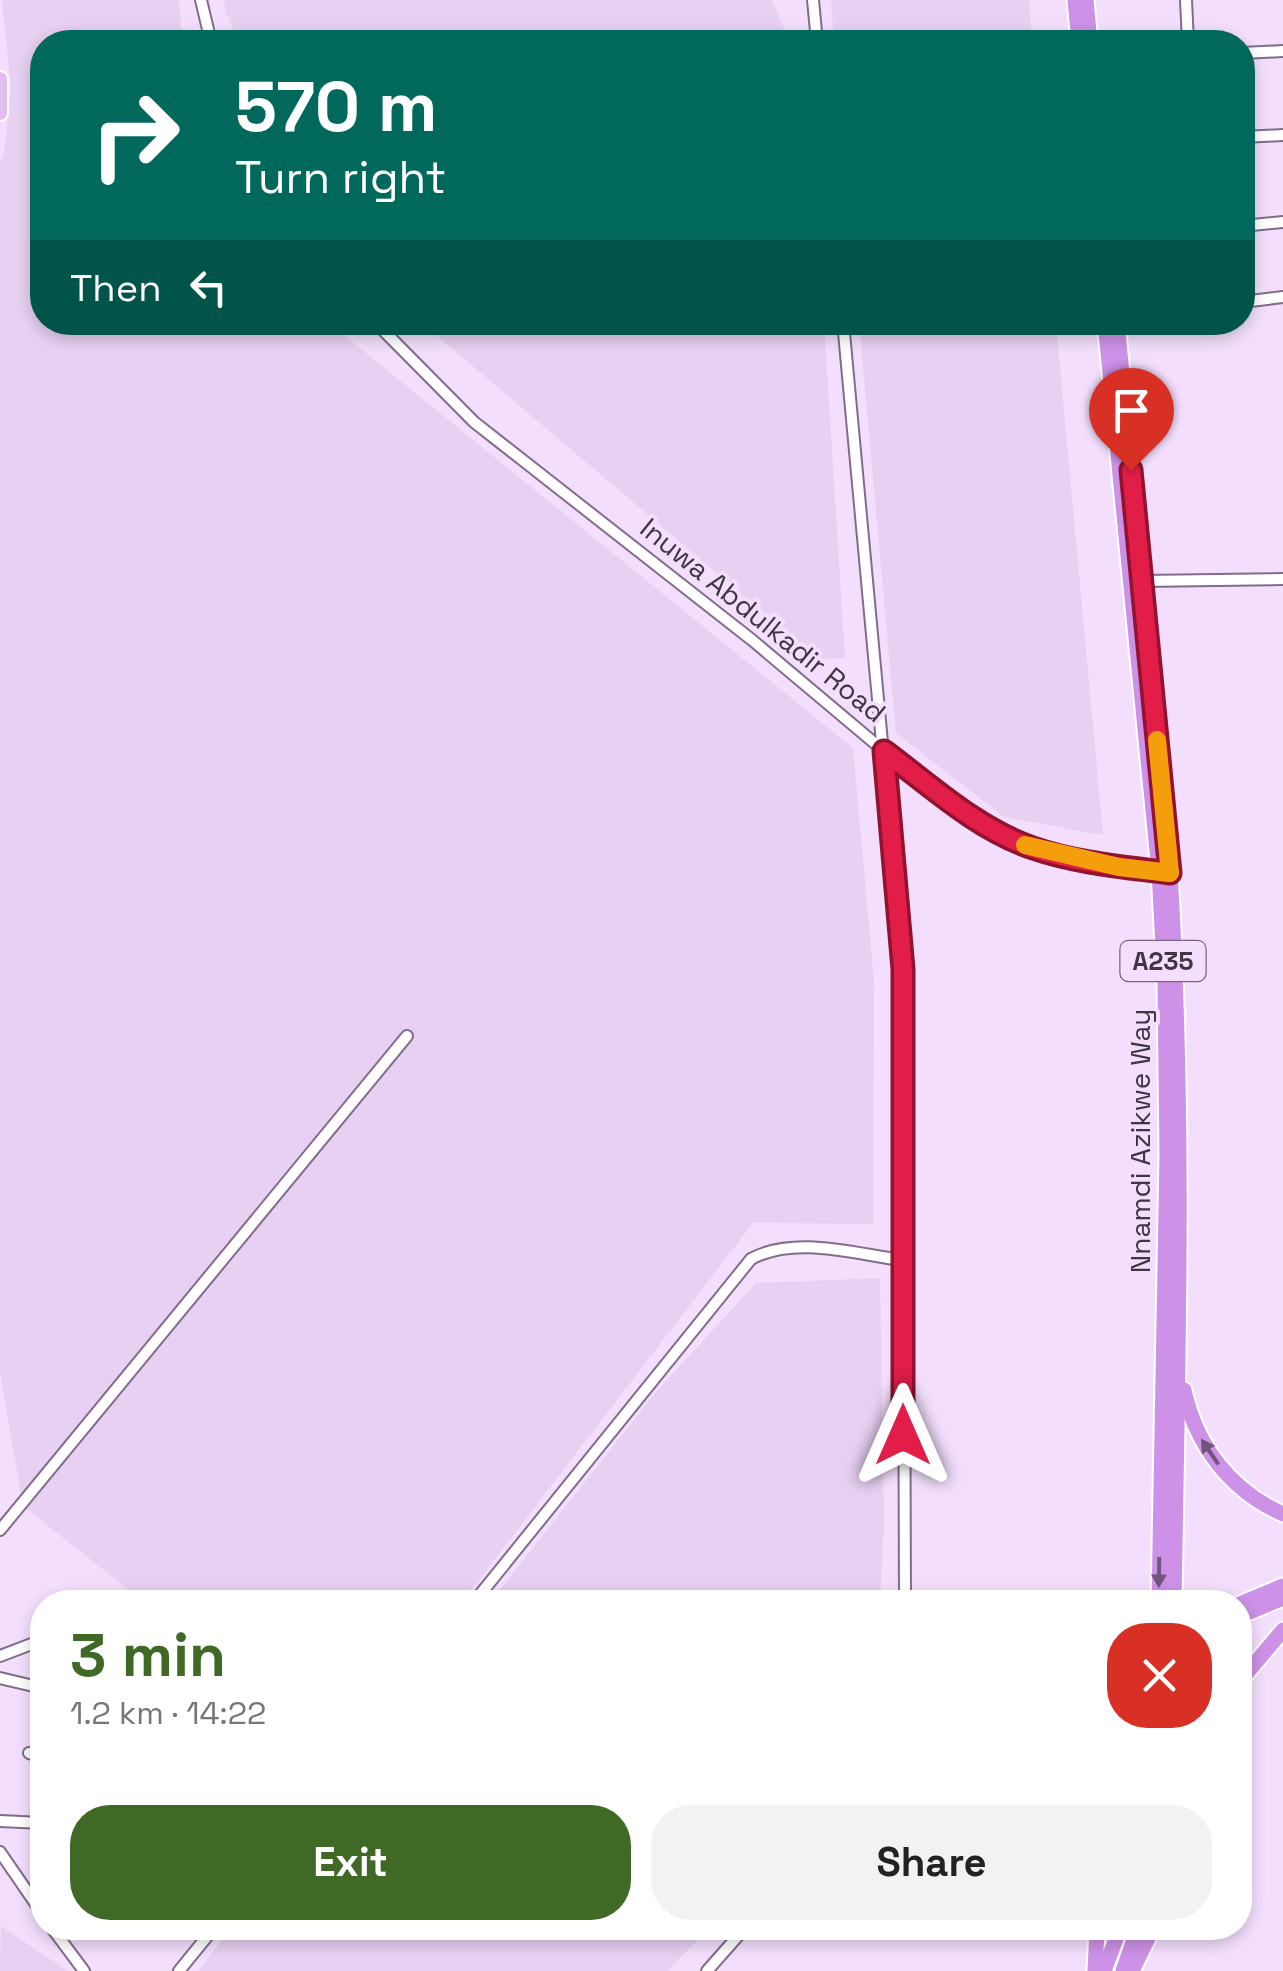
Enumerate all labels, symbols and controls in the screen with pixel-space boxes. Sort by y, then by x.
text: 570 m [235,62,438,151]
icon: right [70,70,200,200]
text: Turn right [235,149,446,206]
icon: left [181,260,236,315]
text: Then [70,264,161,312]
pin [1089,368,1174,471]
icon: arrive [1104,383,1159,438]
street label: Inuwa Abdulkadir Road [633,510,893,730]
road number: A235 [1120,941,1206,981]
street label: Nnamdi Azikwe Way [1122,1009,1158,1273]
position arrow [851,1383,955,1487]
one-way arrow [1202,1439,1220,1466]
one-way arrow [1151,1557,1167,1589]
text: 3 min [70,1617,226,1694]
button: close [1107,1623,1212,1728]
text: 1.2 km · 14:22 [70,1693,266,1733]
button: Exit [70,1805,631,1920]
button: Share [651,1805,1212,1920]

